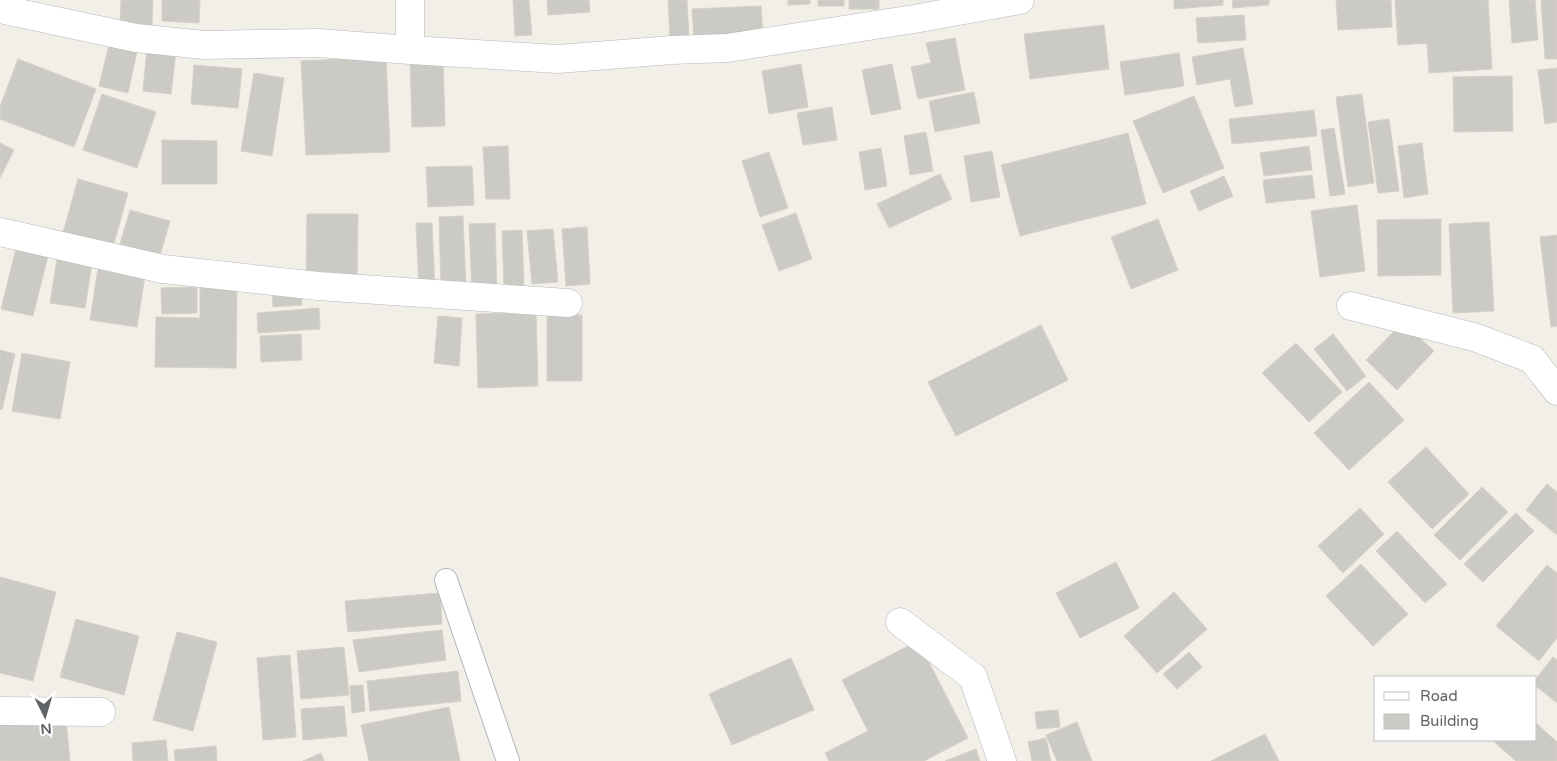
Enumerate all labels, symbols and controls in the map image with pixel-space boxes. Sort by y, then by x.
legend [1374,676,1537,741]
text: Road [1420,687,1458,705]
north arrow [20,691,70,741]
text: Building [1420,712,1479,730]
text: N [40,719,52,737]

